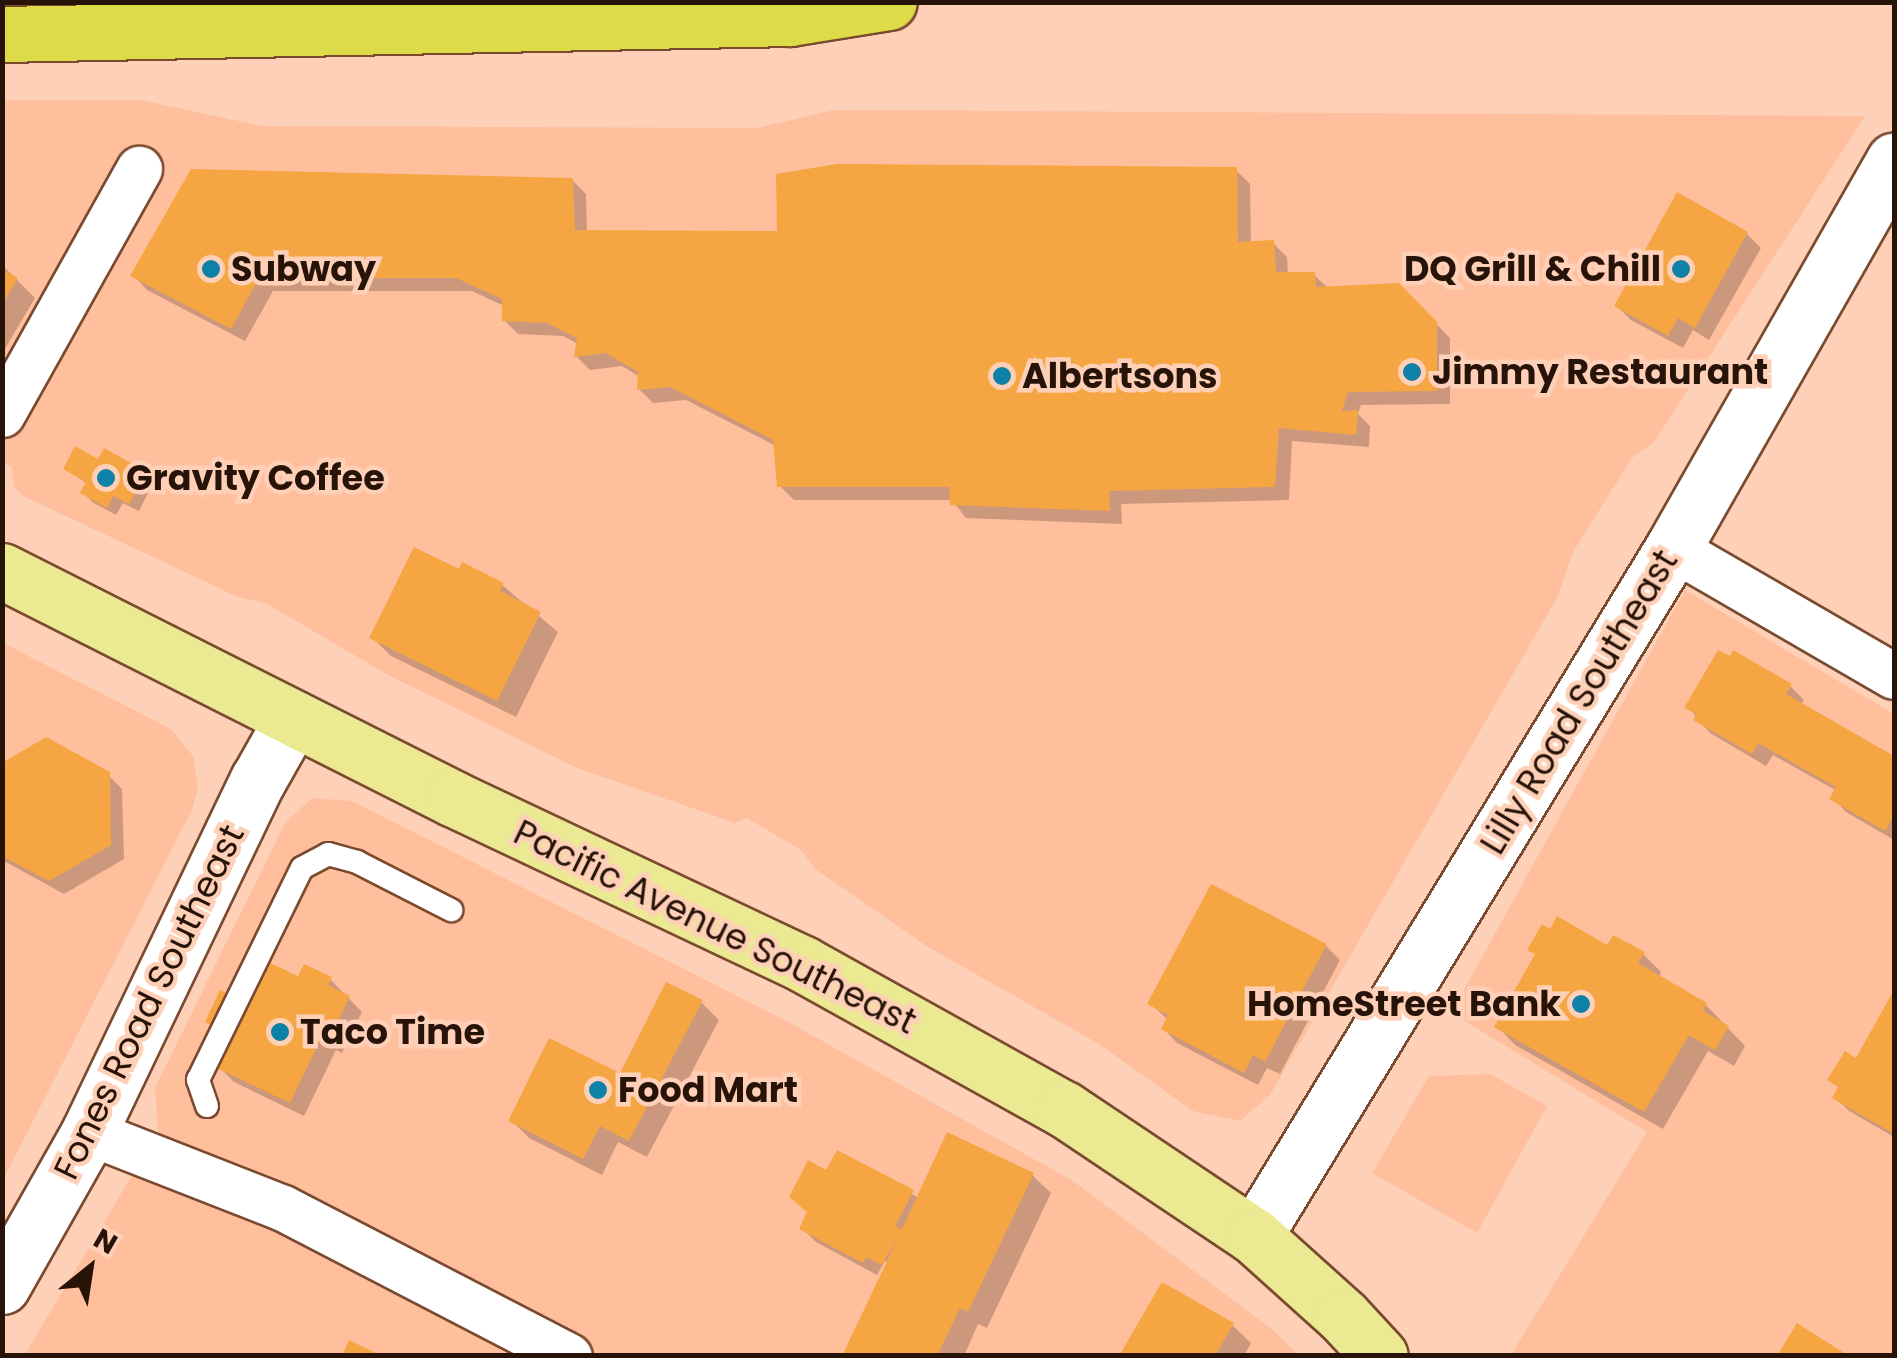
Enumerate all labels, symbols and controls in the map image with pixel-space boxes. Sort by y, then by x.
place label: Subway [231,248,376,290]
place label: DQ Grill & Chill [1404,248,1661,290]
marker: Subway [200,258,222,280]
marker: DQ Grill & Chill [1670,258,1692,280]
place label: Jimmy Restaurant [1432,351,1768,393]
place label: Albertsons [1022,355,1218,397]
marker: Jimmy Restaurant [1401,361,1423,383]
marker: Albertsons [991,365,1013,387]
place label: Gravity Coffee [126,457,385,499]
marker: Gravity Coffee [95,467,117,489]
street label: Lilly Road Southeast [1472,542,1686,862]
street label: Pacific Avenue Southeast [507,811,923,1043]
street label: Fones Road Southeast [45,818,253,1186]
place label: HomeStreet Bank [1247,983,1561,1025]
marker: HomeStreet Bank [1570,993,1592,1015]
place label: Taco Time [300,1011,485,1053]
marker: Taco Time [269,1021,291,1043]
place label: Food Mart [618,1069,798,1111]
marker: Food Mart [587,1079,609,1101]
north arrow [40,1218,140,1318]
text: N [86,1219,124,1264]

